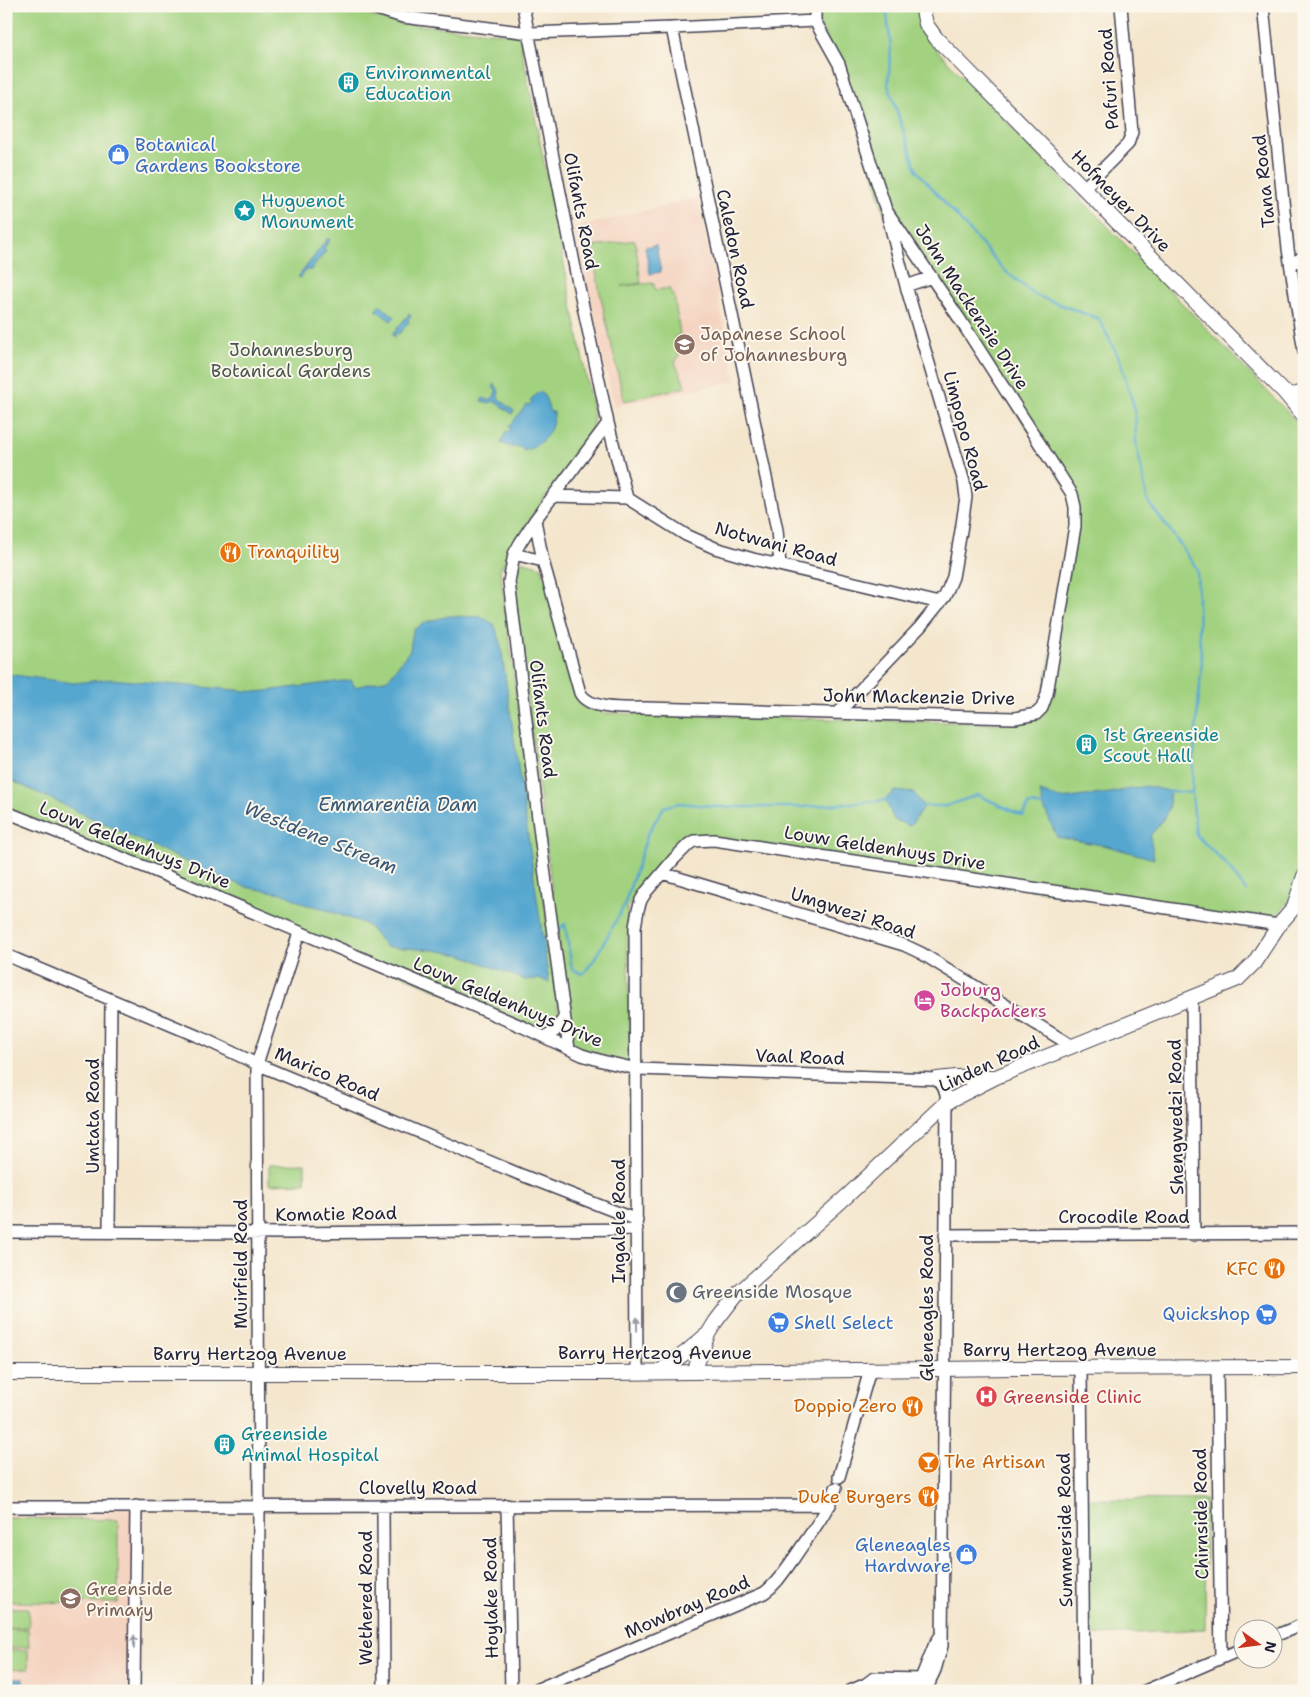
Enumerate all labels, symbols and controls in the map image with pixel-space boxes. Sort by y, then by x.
street label: Pafuri Road [1093,28,1125,130]
place label: Environmental Education [365,61,491,106]
building icon: Environmental Education [337,71,361,95]
place label: Botanical Gardens Bookstore [135,133,301,178]
street label: Tana Road [1247,133,1281,229]
shop icon: Botanical Gardens Bookstore [107,143,131,167]
street label: Hofmeyer Drive [1066,144,1176,258]
street label: Olifants Road [558,150,604,272]
street label: Caledon Road [711,187,759,311]
place label: Huguenot Monument [261,189,355,234]
place icon: Huguenot Monument [233,199,257,223]
street label: John Mackenzie Drive [909,220,1035,394]
place label: Japanese School of Johannesburg [700,322,847,367]
school or university icon: Japanese School of Johannesburg [672,332,696,356]
park label: Johannesburg Botanical Gardens [211,338,371,383]
street label: Limpopo Road [937,368,993,494]
street label: Notwani Road [712,516,840,572]
restaurant icon: Tranquility [219,540,243,564]
place label: Tranquility [247,540,340,564]
street label: Olifants Road [524,658,562,780]
street label: John Mackenzie Drive [822,683,1016,711]
place label: 1st Greenside Scout Hall [1103,723,1219,768]
building icon: 1st Greenside Scout Hall [1075,733,1099,757]
water label: Emmarentia Dam [318,792,478,817]
water label: Westdene Stream [240,795,401,880]
street label: Louw Geldenhuys Drive [36,796,234,894]
street label: Louw Geldenhuys Drive [782,820,988,876]
street label: Umgwezi Road [787,881,919,945]
street label: Louw Geldenhuys Drive [409,951,607,1053]
place label: Joburg Backpackers [940,978,1047,1023]
hotel icon: Joburg Backpackers [912,988,936,1012]
street label: Linden Road [935,1030,1043,1098]
street label: Shengwedzi Road [1163,1039,1189,1195]
street label: Marico Road [271,1041,383,1107]
street label: Vaal Road [755,1043,845,1071]
street label: Umtata Road [81,1058,105,1174]
street label: Ingalele Road [607,1159,631,1283]
street label: Muirfield Road [229,1199,253,1329]
street label: Komatie Road [275,1201,397,1227]
street label: Crocodile Road [1058,1205,1190,1229]
street label: Gleneagles Road [915,1234,939,1382]
place label: KFC [1226,1257,1258,1281]
restaurant icon: KFC [1262,1257,1286,1281]
mosque icon: Greenside Mosque [664,1280,688,1304]
place label: Greenside Mosque [692,1280,852,1304]
place label: Quickshop [1162,1302,1250,1326]
supermarket icon: Quickshop [1254,1302,1278,1326]
supermarket icon: Shell Select [766,1311,790,1335]
place label: Shell Select [794,1311,894,1335]
one-way arrow [633,1316,641,1332]
street label: Barry Hertzog Avenue [963,1338,1157,1362]
street label: Barry Hertzog Avenue [558,1341,752,1365]
street label: Barry Hertzog Avenue [153,1342,347,1366]
hospital icon: Greenside Clinic [975,1385,999,1409]
place label: Greenside Clinic [1003,1385,1142,1409]
place label: Doppio Zero [794,1394,897,1418]
restaurant icon: Doppio Zero [901,1394,925,1418]
place label: Greenside Animal Hospital [241,1422,380,1467]
building icon: Greenside Animal Hospital [213,1432,237,1456]
street label: Chirnside Road [1188,1448,1214,1580]
bar icon: The Artisan [916,1450,940,1474]
place label: The Artisan [944,1450,1046,1474]
street label: Summerside Road [1052,1453,1078,1607]
street label: Clovelly Road [359,1476,477,1500]
place label: Duke Burgers [798,1485,912,1509]
restaurant icon: Duke Burgers [916,1485,940,1509]
street label: Wethered Road [354,1530,378,1666]
place label: Gleneagles Hardware [855,1533,951,1578]
street label: Hoylake Road [478,1537,504,1659]
shop icon: Gleneagles Hardware [955,1543,979,1567]
street label: Mowbray Road [621,1570,753,1644]
place label: Greenside Primary [86,1577,173,1622]
school or university icon: Greenside Primary [58,1587,82,1611]
north arrow [1232,1620,1282,1670]
one-way arrow [130,1634,138,1650]
text: N [1261,1640,1281,1655]

